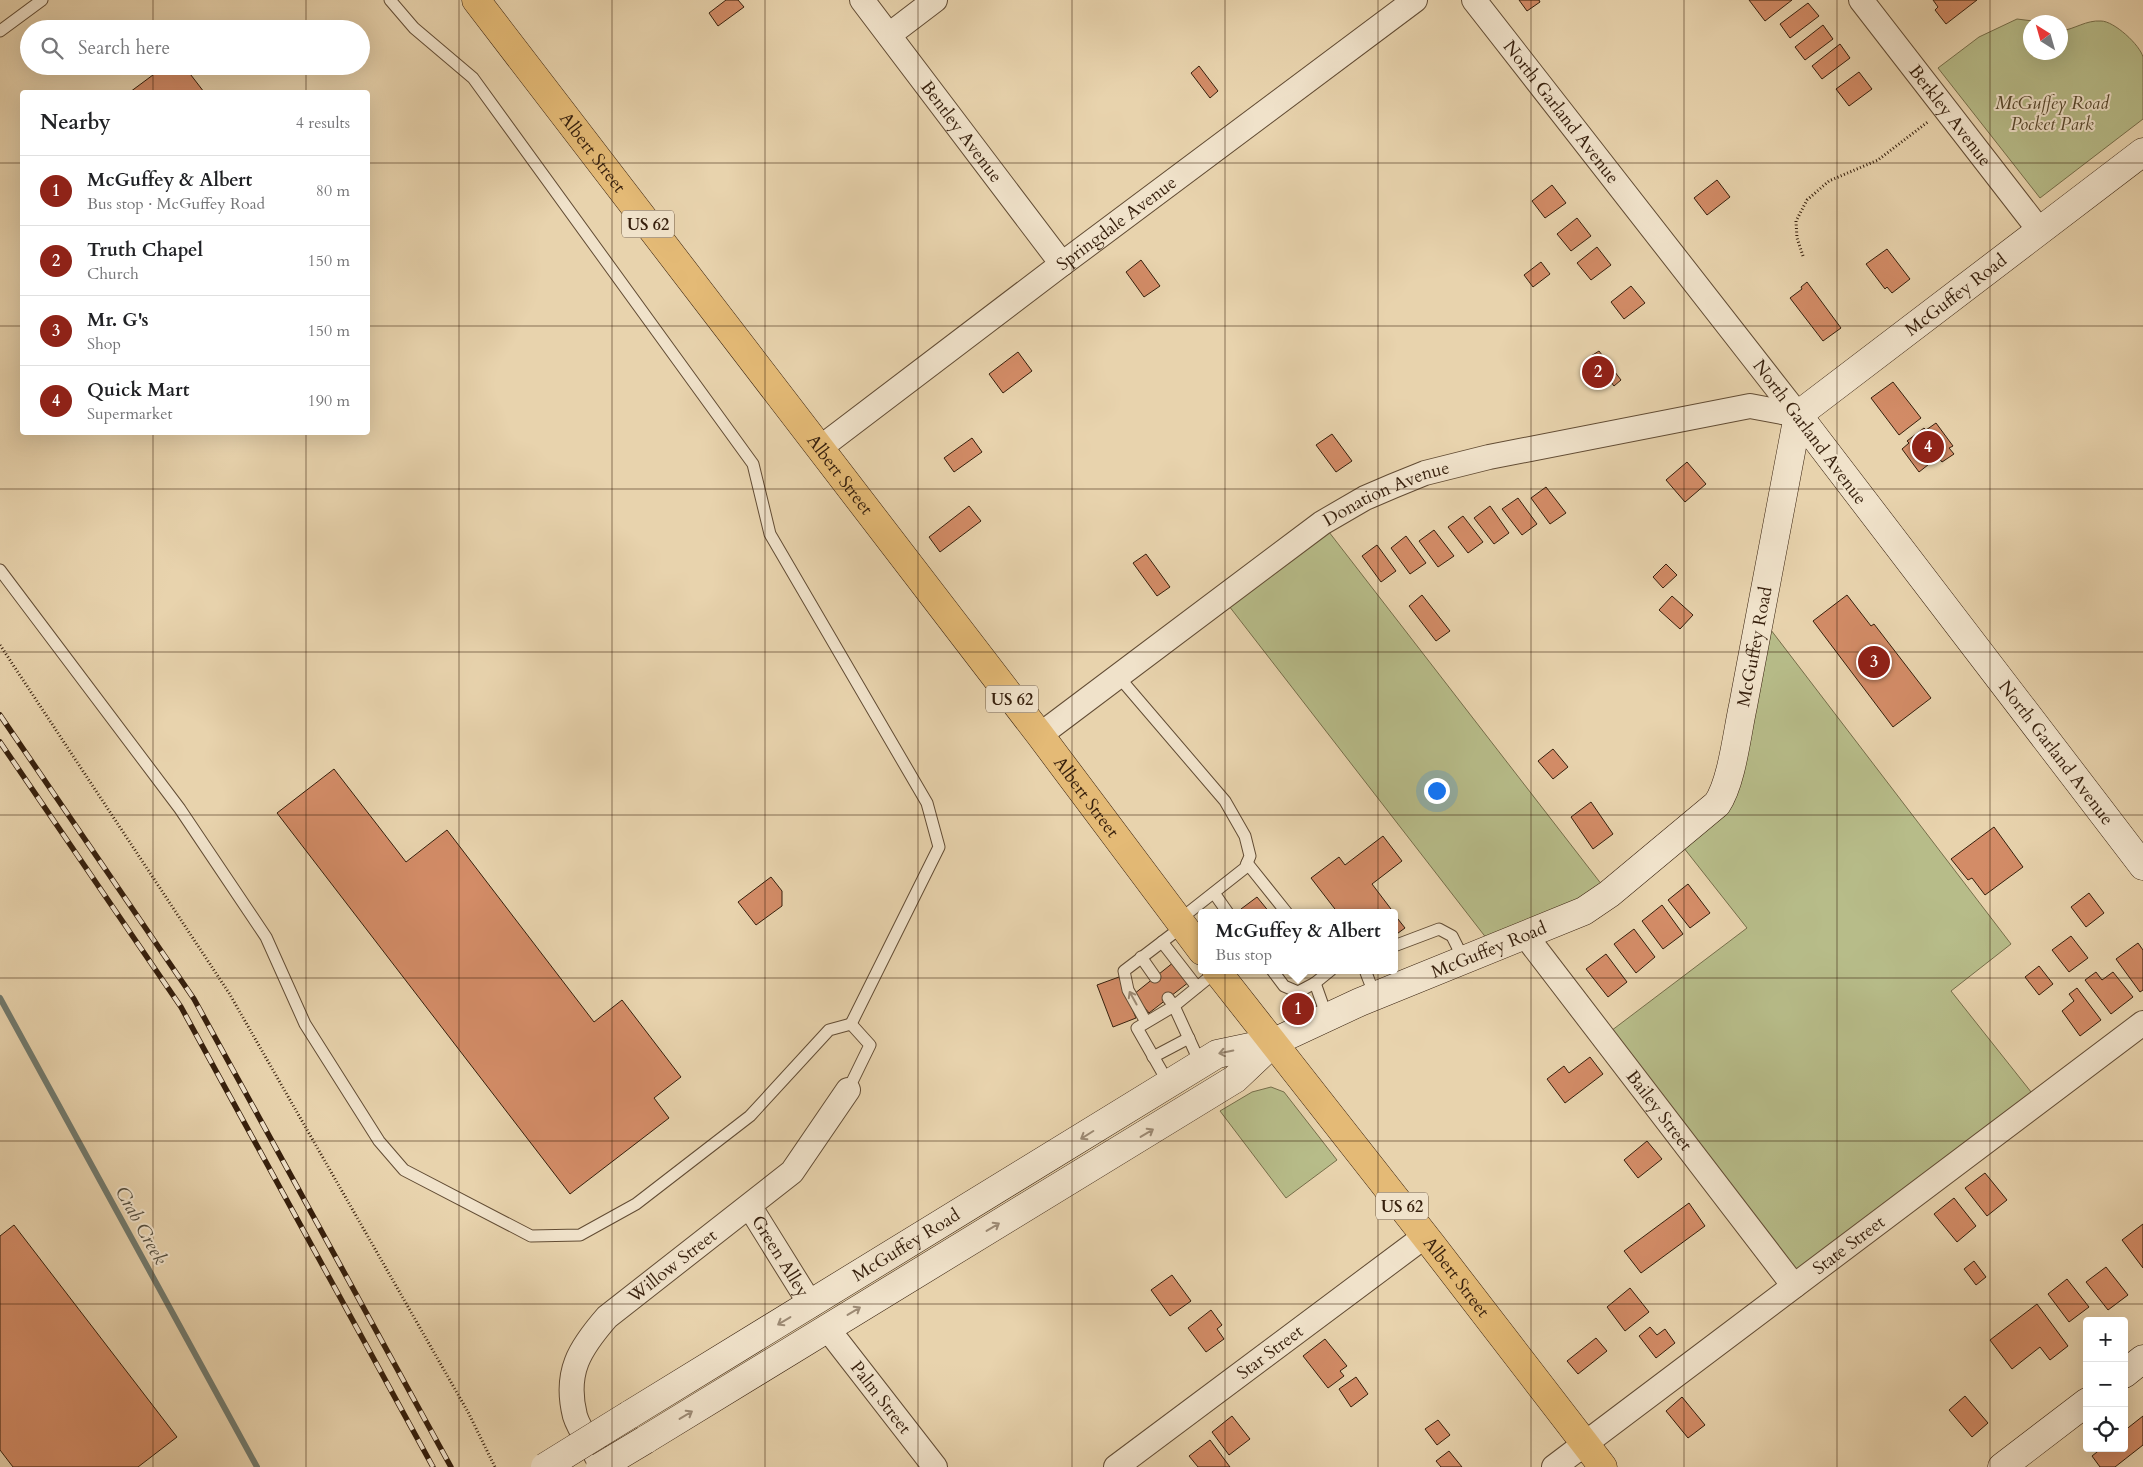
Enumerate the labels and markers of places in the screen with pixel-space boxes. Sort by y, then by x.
pin: 2 [1582,353,1614,391]
pin: 4 [1912,428,1944,466]
pin: 3 [1858,643,1890,681]
pin: 1 [1282,990,1314,1028]

